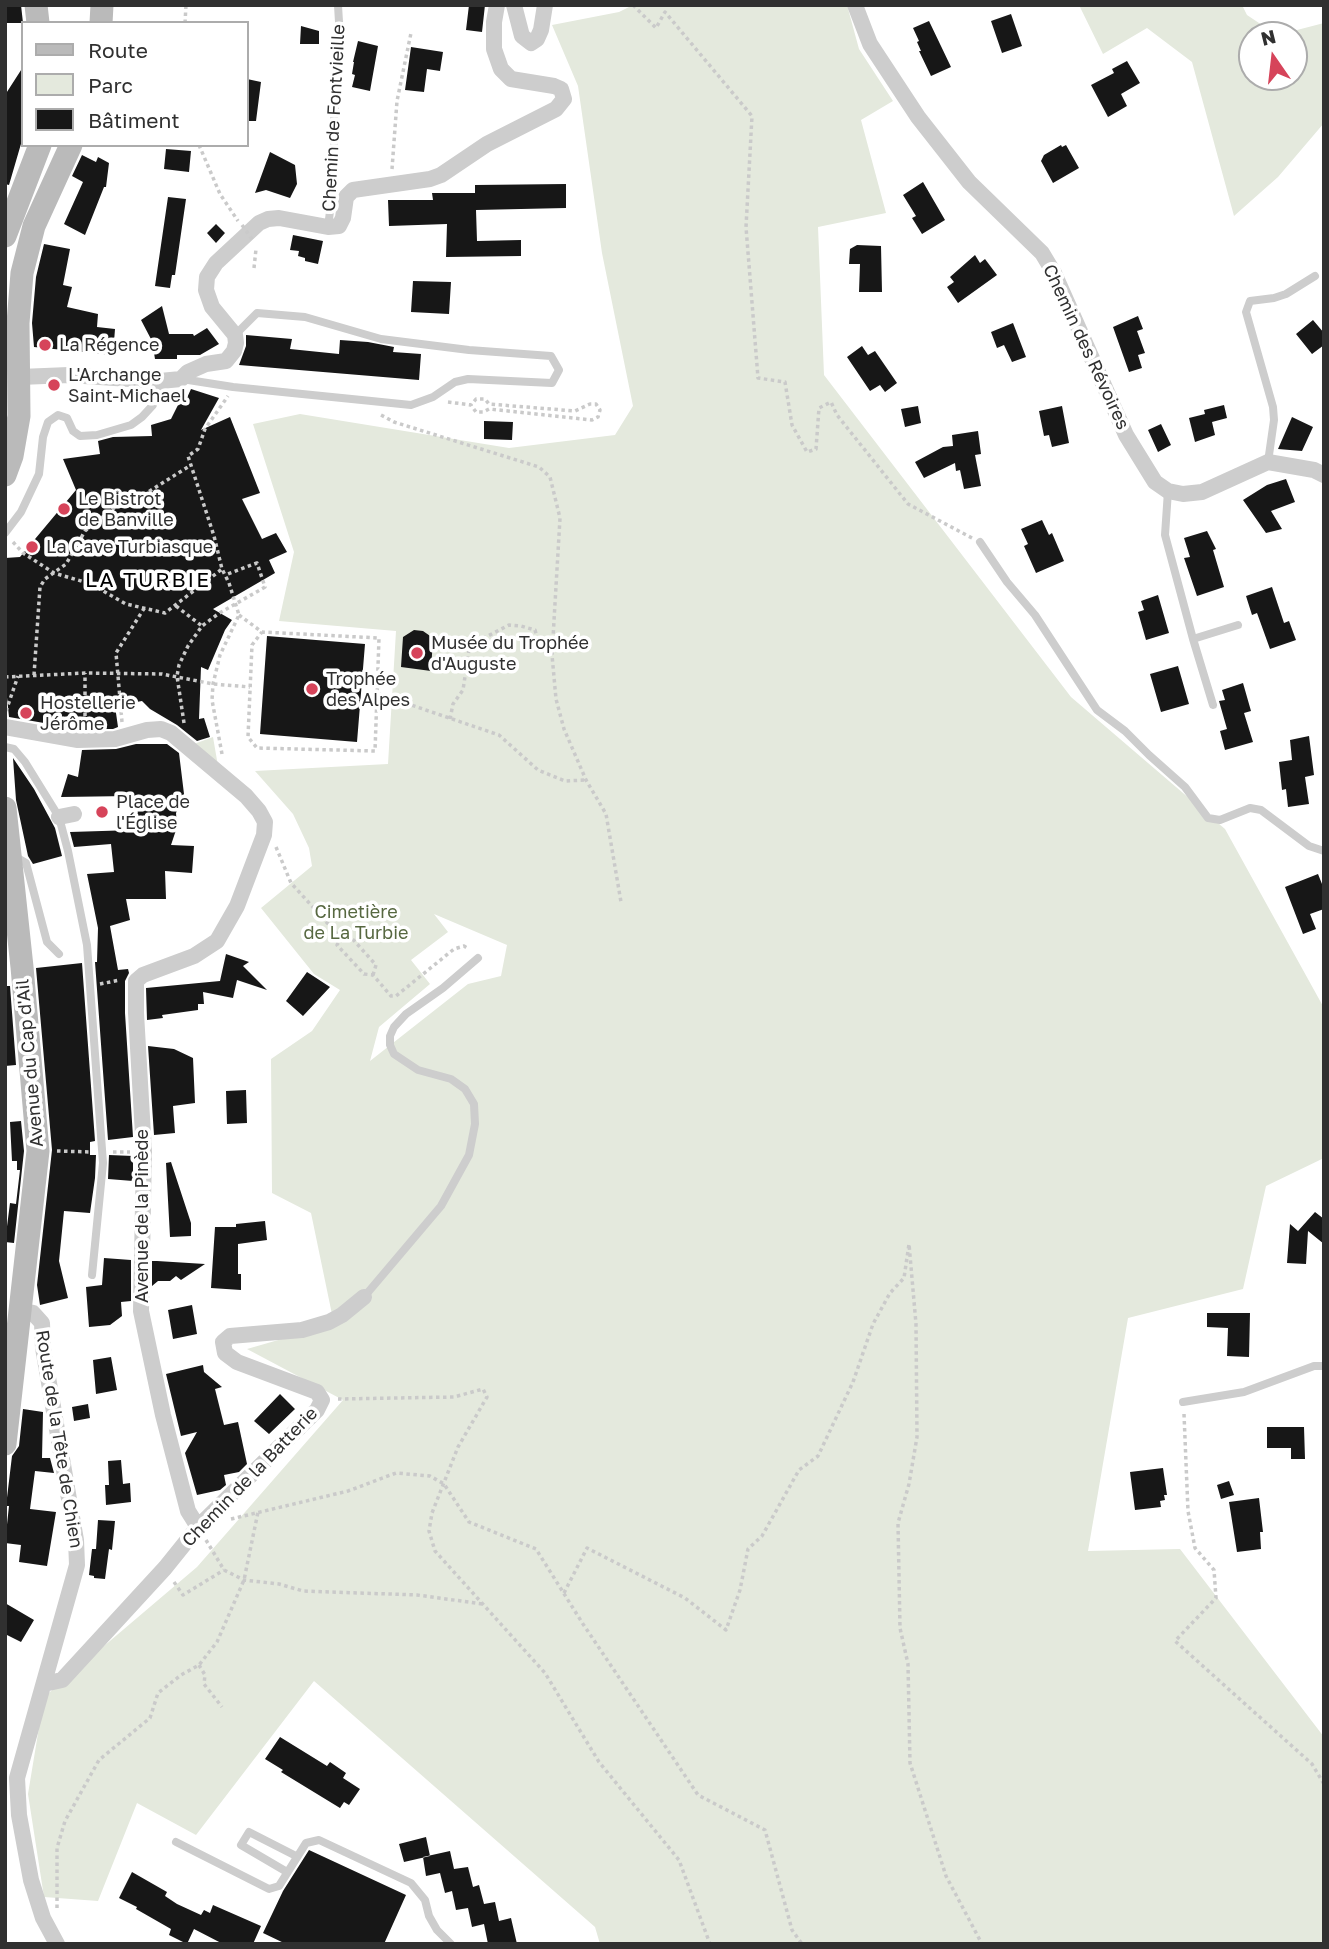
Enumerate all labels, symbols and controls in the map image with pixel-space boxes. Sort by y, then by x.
legend [21,21,248,147]
north arrow [1238,21,1308,91]
street label: Chemin de Fontvieille [318,24,350,212]
text: N [1258,24,1278,50]
text: Route [88,37,148,63]
text: Parc [88,72,133,98]
text: Bâtiment [88,107,180,133]
street label: Chemin des Révoires [1038,261,1134,433]
place label: La Régence [59,334,159,356]
marker: La Régence [37,337,53,353]
place label: L'Archange Saint-Michael [68,364,187,406]
marker: L'Archange Saint-Michael [46,377,62,393]
place label: Le Bistrot de Banville [78,488,174,530]
marker: Le Bistrot de Banville [56,501,72,517]
place label: La Cave Turbiasque [46,536,213,558]
marker: La Cave Turbiasque [24,539,40,555]
district label: LA TURBIE [86,567,210,593]
place label: Musée du Trophée d'Auguste [431,632,589,674]
marker: Musée du Trophée d'Auguste [409,645,425,661]
place label: Trophée des Alpes [326,668,410,710]
marker: Trophée des Alpes [304,681,320,697]
place label: Hostellerie Jérôme [40,692,136,734]
marker: Hostellerie Jérôme [18,705,34,721]
place label: Place de l'Église [116,791,190,834]
marker: Place de l'Église [94,804,110,820]
park label: Cimetière de La Turbie [304,901,408,944]
street label: Avenue du Cap d'Ail [12,978,48,1148]
street label: Avenue de la Pinède [131,1129,153,1303]
street label: Route de la Tête de Chien [31,1328,87,1550]
street label: Chemin de la Batterie [178,1403,322,1551]

